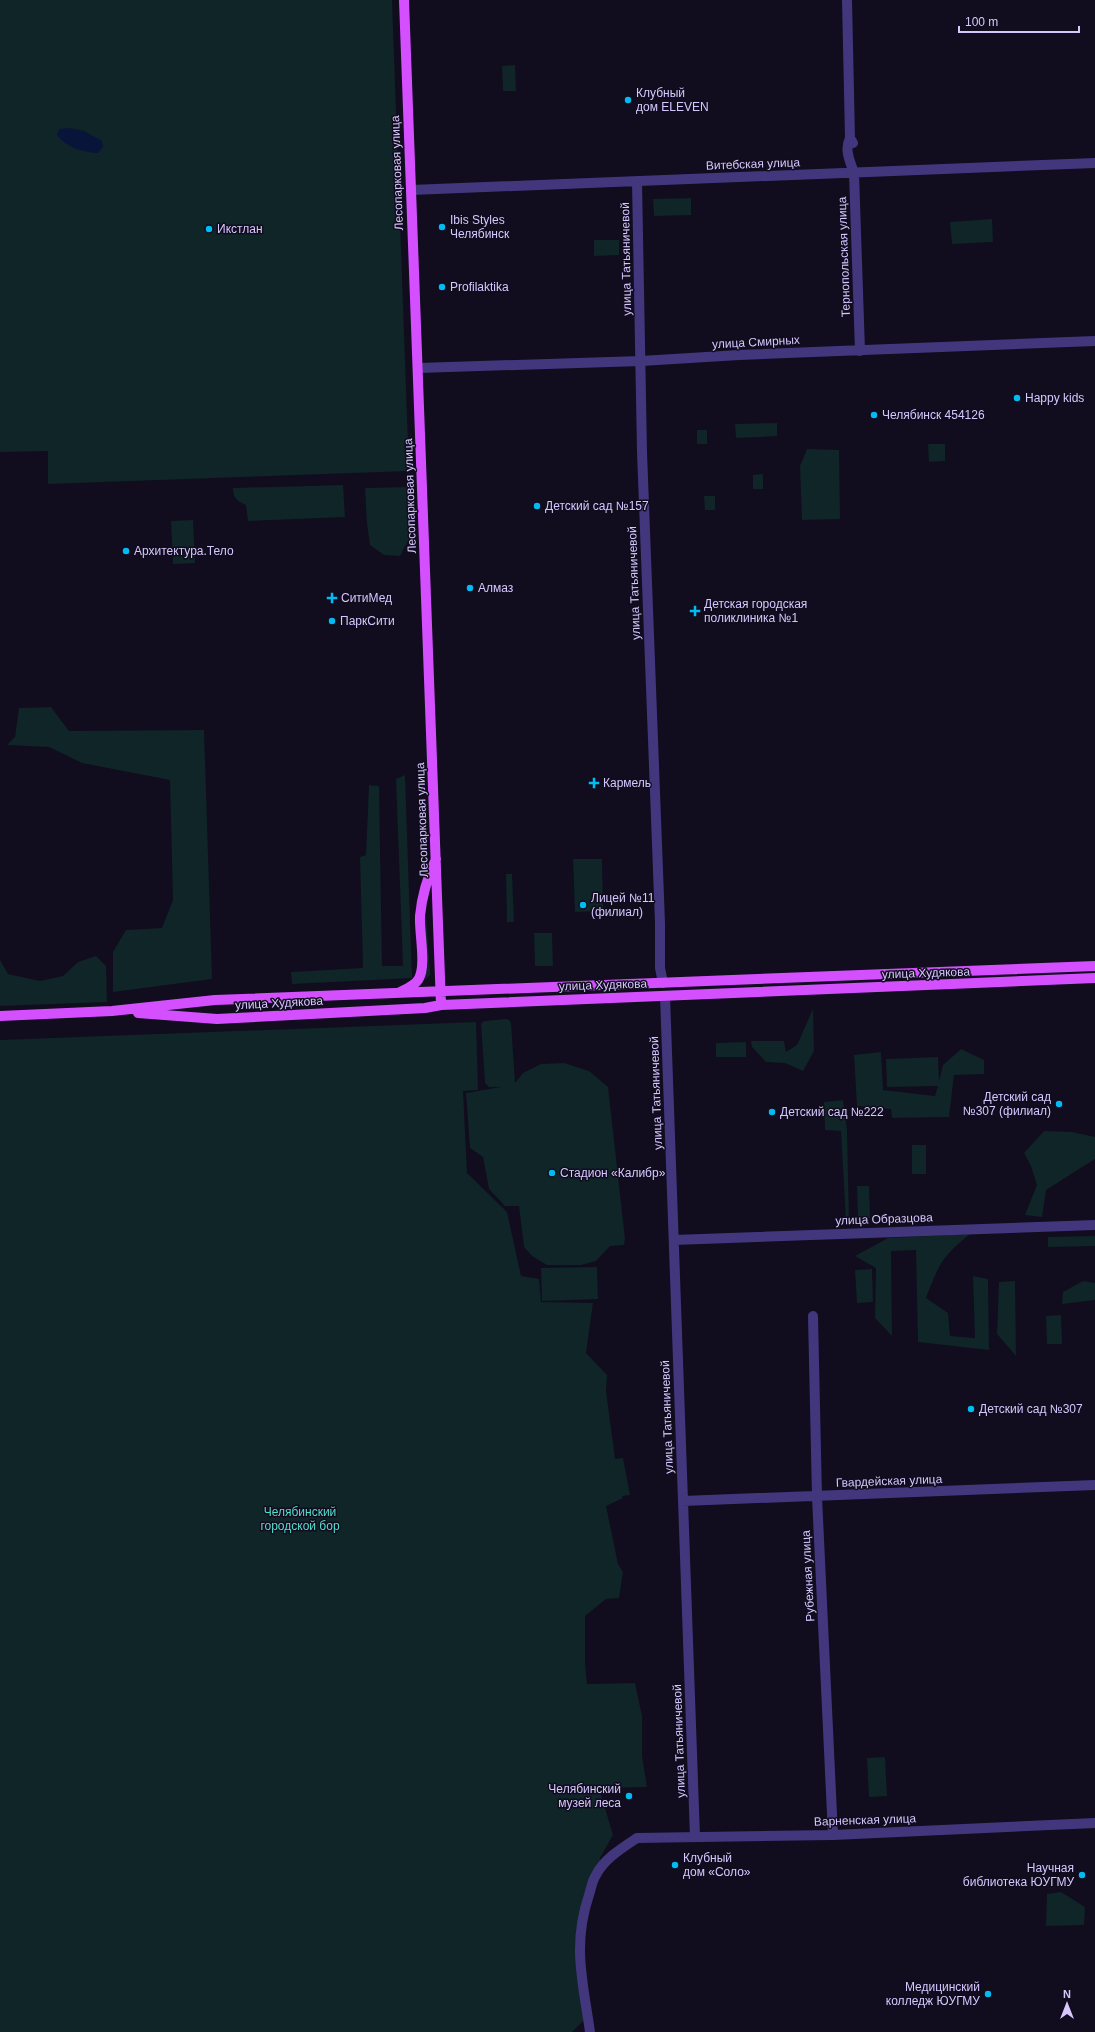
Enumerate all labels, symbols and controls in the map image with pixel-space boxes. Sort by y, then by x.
scale bar [959,8,1079,34]
text: 100 m [965,15,998,29]
place label: Клубный дом ELEVEN [636,86,709,114]
marker: Клубный дом ELEVEN [623,95,633,105]
street label: Лесопарковая улица [388,115,406,231]
street label: Витебская улица [706,155,801,173]
street label: Тернопольская улица [835,196,853,317]
street label: улица Татьяничевой [618,202,634,316]
place label: Ibis Styles Челябинск [450,213,510,241]
place label: Икстлан [217,222,263,236]
marker: Ibis Styles Челябинск [437,222,447,232]
marker: Икстлан [204,224,214,234]
place label: Profilaktika [450,280,509,294]
marker: Profilaktika [437,282,447,292]
street label: улица Смирных [712,333,800,351]
place label: Happy kids [1025,391,1084,405]
marker: Happy kids [1012,393,1022,403]
place label: Челябинск 454126 [882,408,985,422]
marker: Челябинск 454126 [869,410,879,420]
street label: Лесопарковая улица [401,438,419,554]
place label: Детский сад №157 [545,499,649,513]
marker: Детский сад №157 [532,501,542,511]
street label: улица Татьяничевой [625,526,643,640]
place label: Архитектура.Тело [134,544,234,558]
marker: Архитектура.Тело [121,546,131,556]
place label: Алмаз [478,581,514,595]
marker: Алмаз [465,583,475,593]
place label: СитиМед [341,591,392,605]
marker: СитиМед [326,592,338,604]
place label: Детская городская поликлиника №1 [704,597,807,625]
marker: Детская городская поликлиника №1 [689,605,701,617]
place label: ПаркСити [340,614,395,628]
marker: ПаркСити [327,616,337,626]
street label: Лесопарковая улица [413,762,431,878]
place label: Кармель [603,776,651,790]
marker: Кармель [588,777,600,789]
place label: Лицей №11 (филиал) [591,891,655,919]
marker: Лицей №11 (филиал) [578,900,588,910]
street label: улица Худякова [882,964,971,982]
street label: улица Худякова [559,976,648,994]
street label: улица Худякова [235,994,324,1012]
street label: улица Татьяничевой [647,1036,665,1150]
place label: Детский сад №307 (филиал) [963,1090,1051,1118]
marker: Детский сад №307 (филиал) [1054,1099,1064,1109]
place label: Детский сад №222 [780,1105,884,1119]
marker: Детский сад №222 [767,1107,777,1117]
place label: Стадион «Калибр» [560,1166,666,1180]
marker: Стадион «Калибр» [547,1168,557,1178]
street label: улица Образцова [835,1210,933,1228]
street label: улица Татьяничевой [658,1360,676,1474]
place label: Детский сад №307 [979,1402,1083,1416]
marker: Детский сад №307 [966,1404,976,1414]
street label: Гвардейская улица [836,1472,943,1490]
park label: Челябинский городской бор [260,1505,340,1533]
street label: Рубежная улица [799,1530,817,1622]
street label: улица Татьяничевой [670,1684,688,1798]
place label: Челябинский музей леса [548,1782,621,1810]
marker: Челябинский музей леса [624,1791,634,1801]
street label: Варненская улица [814,1811,917,1829]
place label: Клубный дом «Соло» [683,1851,751,1879]
marker: Клубный дом «Соло» [670,1860,680,1870]
place label: Научная библиотека ЮУГМУ [963,1861,1074,1889]
marker: Научная библиотека ЮУГМУ [1077,1870,1087,1880]
place label: Медицинский колледж ЮУГМУ [886,1980,980,2008]
north arrow [1047,1984,1087,2024]
text: N [1063,1988,1071,2000]
marker: Медицинский колледж ЮУГМУ [983,1989,993,1999]

